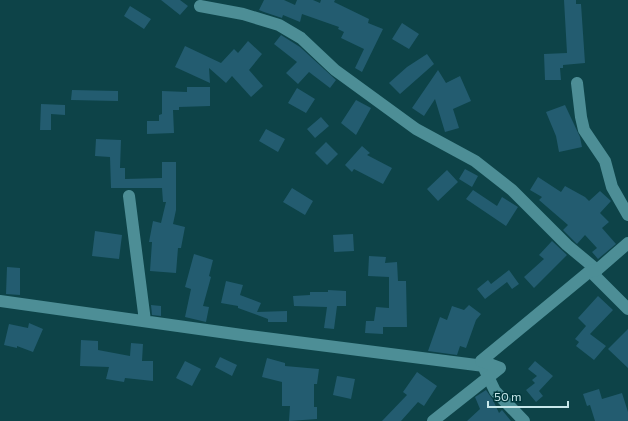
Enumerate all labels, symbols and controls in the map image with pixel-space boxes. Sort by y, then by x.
scale bar [488,383,568,409]
text: 50 m [494,389,522,403]

